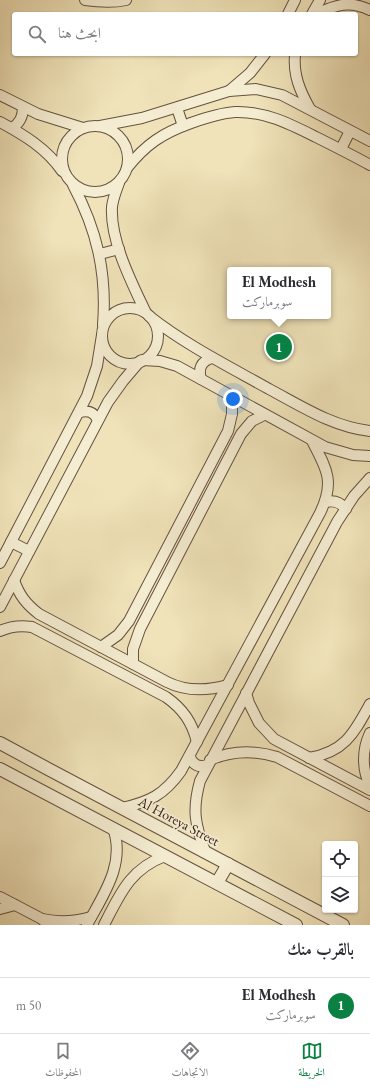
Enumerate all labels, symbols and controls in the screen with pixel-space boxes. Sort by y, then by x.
search box [12,12,358,56]
icon: search [26,23,48,45]
text: ابحث هنا [58,23,101,42]
popup [227,267,331,319]
text: El Modhesh [242,272,316,291]
text: سوبرماركت [242,293,292,310]
pin: 1 [266,332,292,362]
your location [223,389,243,409]
street label: Al Horeya Street [134,792,223,850]
map controls [322,841,358,913]
button: locate [322,841,358,877]
button: layers [322,877,358,913]
text: بالقرب منك [287,938,354,960]
text: El Modhesh [242,985,316,1004]
text: 50 m [16,997,41,1014]
text: 1 [338,997,344,1014]
text: سوبرماركت [266,1006,316,1023]
tab: المحفوظات [45,1040,81,1083]
tab: الاتجاهات [171,1040,208,1083]
tab: الخريطة [298,1040,325,1083]

